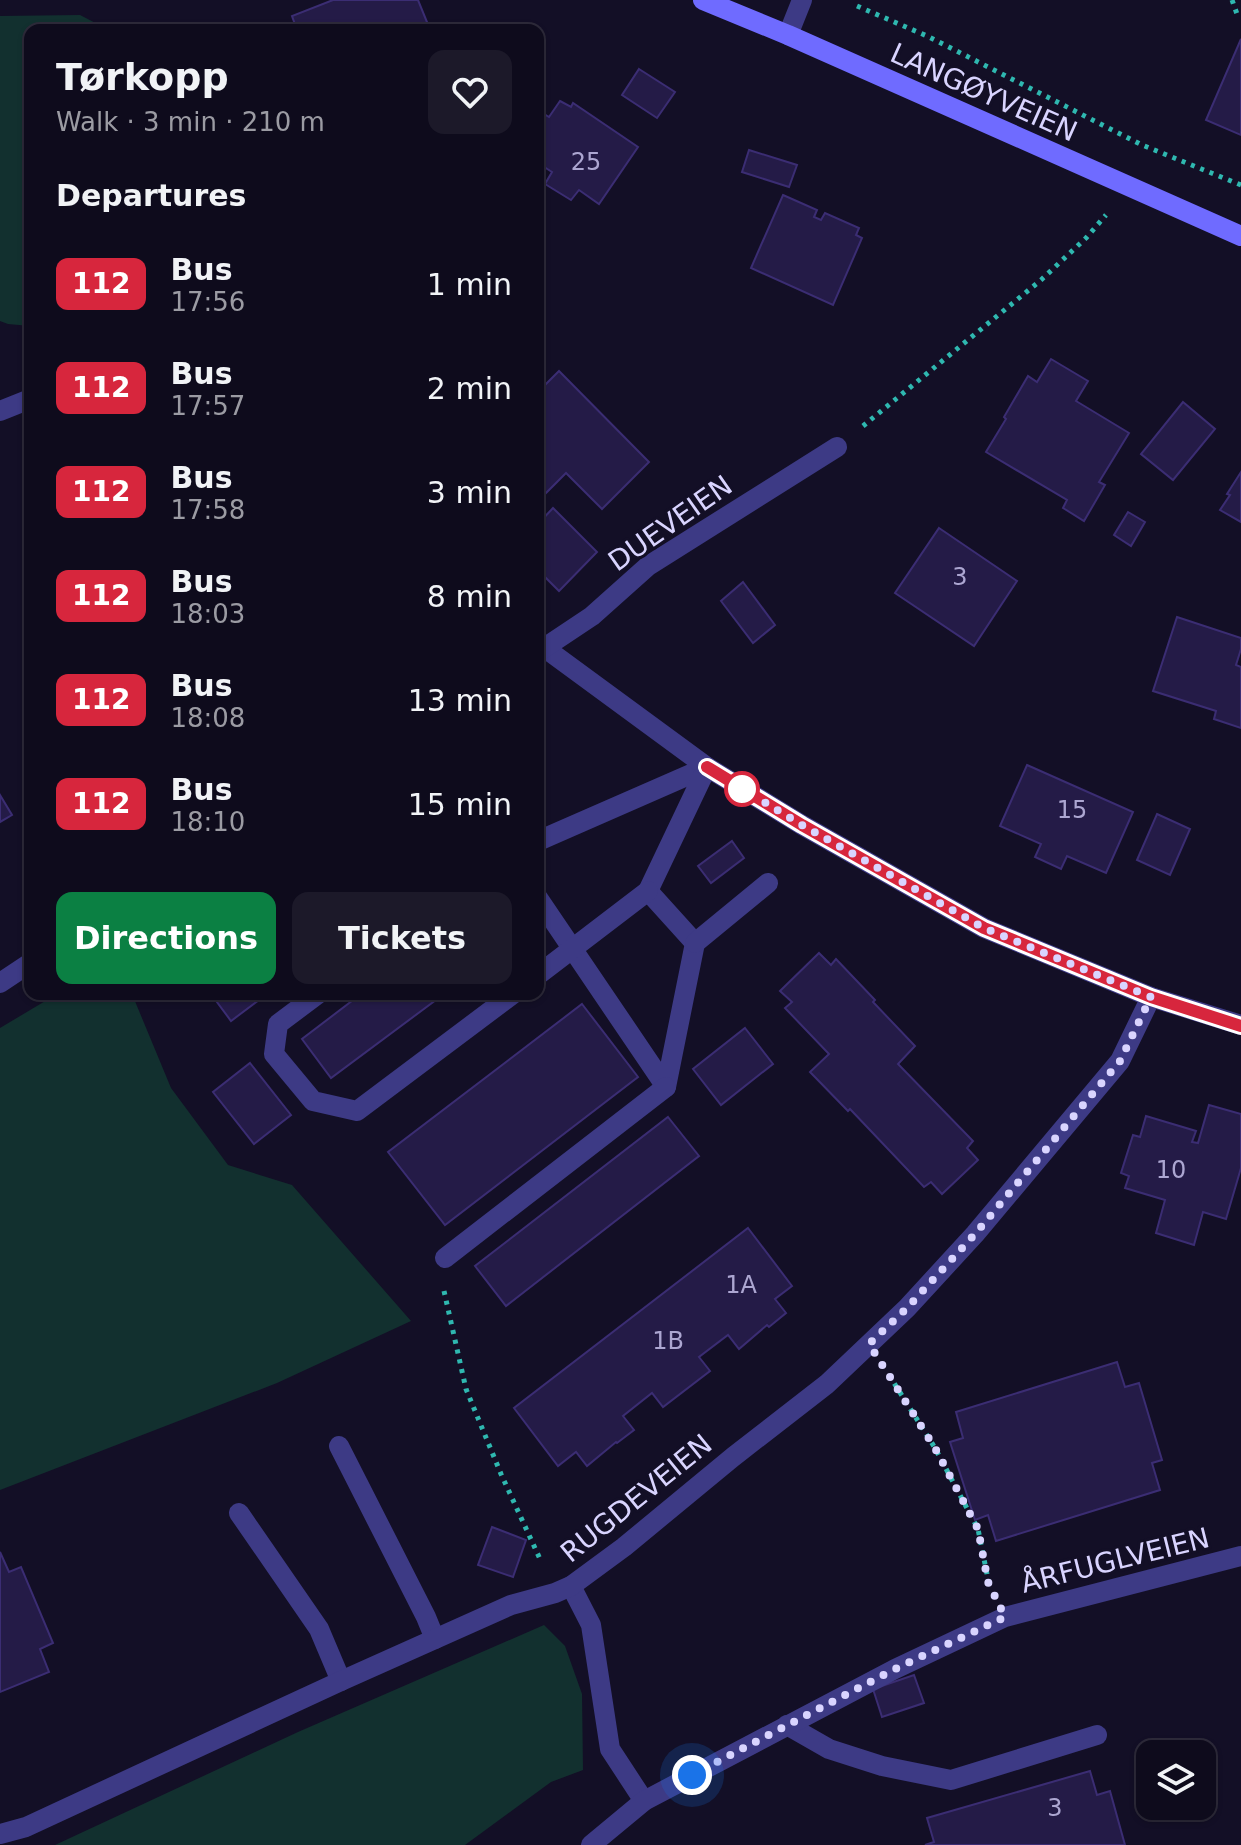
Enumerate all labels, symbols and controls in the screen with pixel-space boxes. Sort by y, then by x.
street label: LANGØYVEIEN [885,37,1082,148]
button: heart [428,50,512,134]
text: Tørkopp [56,55,229,99]
text: Walk · 3 min · 210 m [56,107,325,137]
house number: 25 [571,148,601,176]
text: Departures [56,178,246,213]
text: Bus [170,252,233,287]
text: 112 [72,267,130,300]
text: 1 min [427,267,512,302]
text: 17:56 [170,287,245,317]
text: Bus [170,356,233,391]
text: 112 [72,371,130,404]
text: 2 min [427,371,512,406]
text: 17:57 [170,391,245,421]
text: Bus [170,460,233,495]
street label: DUEVEIEN [602,469,739,578]
text: 112 [72,475,130,508]
text: 3 min [427,475,512,510]
text: 17:58 [170,495,245,525]
house number: 3 [952,563,968,591]
text: Bus [170,564,233,599]
text: 112 [72,579,130,612]
text: 8 min [427,579,512,614]
text: 18:03 [170,599,245,629]
text: Bus [170,668,233,703]
text: 112 [72,683,130,716]
text: 13 min [408,683,512,718]
text: 18:08 [170,703,245,733]
text: Bus [170,772,233,807]
unlabelled marker [725,772,759,806]
text: 112 [72,787,130,820]
text: 15 min [408,787,512,822]
house number: 15 [1057,796,1087,824]
text: 18:10 [170,807,245,837]
button: Directions [56,892,276,984]
button: Tickets [292,892,512,984]
house number: 10 [1156,1156,1186,1184]
house number: 1A [725,1271,757,1299]
house number: 1B [652,1327,684,1355]
street label: RUGDEVEIEN [554,1427,718,1569]
street label: ÅRFUGLVEIEN [1017,1520,1213,1600]
map controls [1136,1740,1216,1820]
button: layers [1136,1740,1216,1820]
your location [672,1755,712,1795]
house number: 3 [1047,1794,1063,1822]

